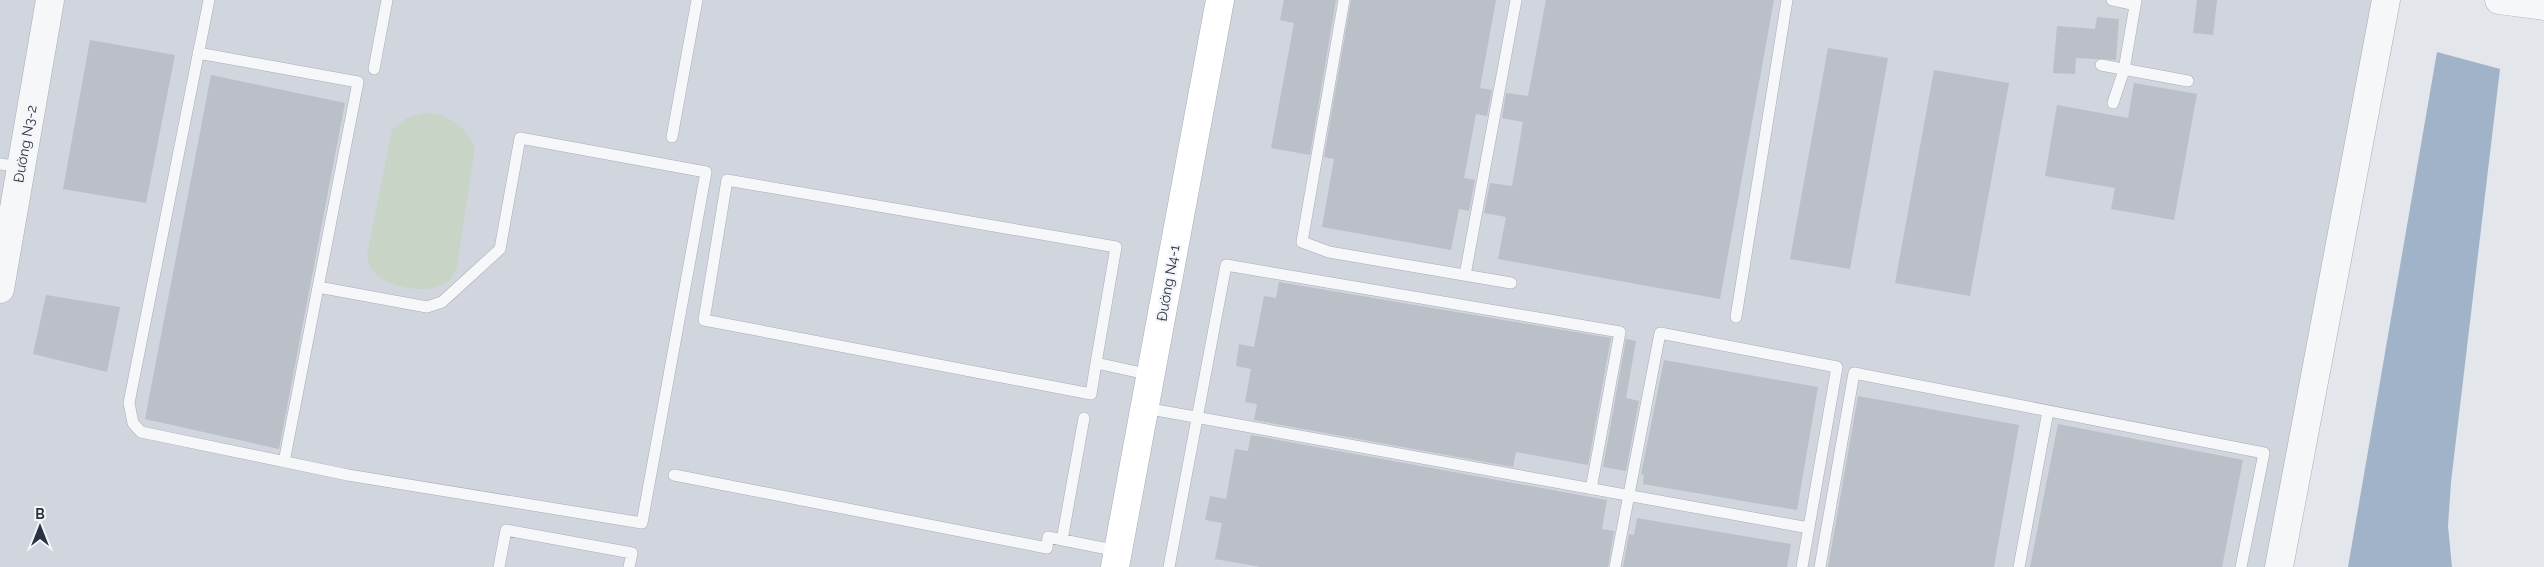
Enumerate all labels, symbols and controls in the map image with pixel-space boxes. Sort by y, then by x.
street label: Đường N3-2 [10,104,40,184]
street label: Đường N4-1 [1153,244,1183,322]
north arrow [15,502,65,552]
text: B [35,506,45,522]

